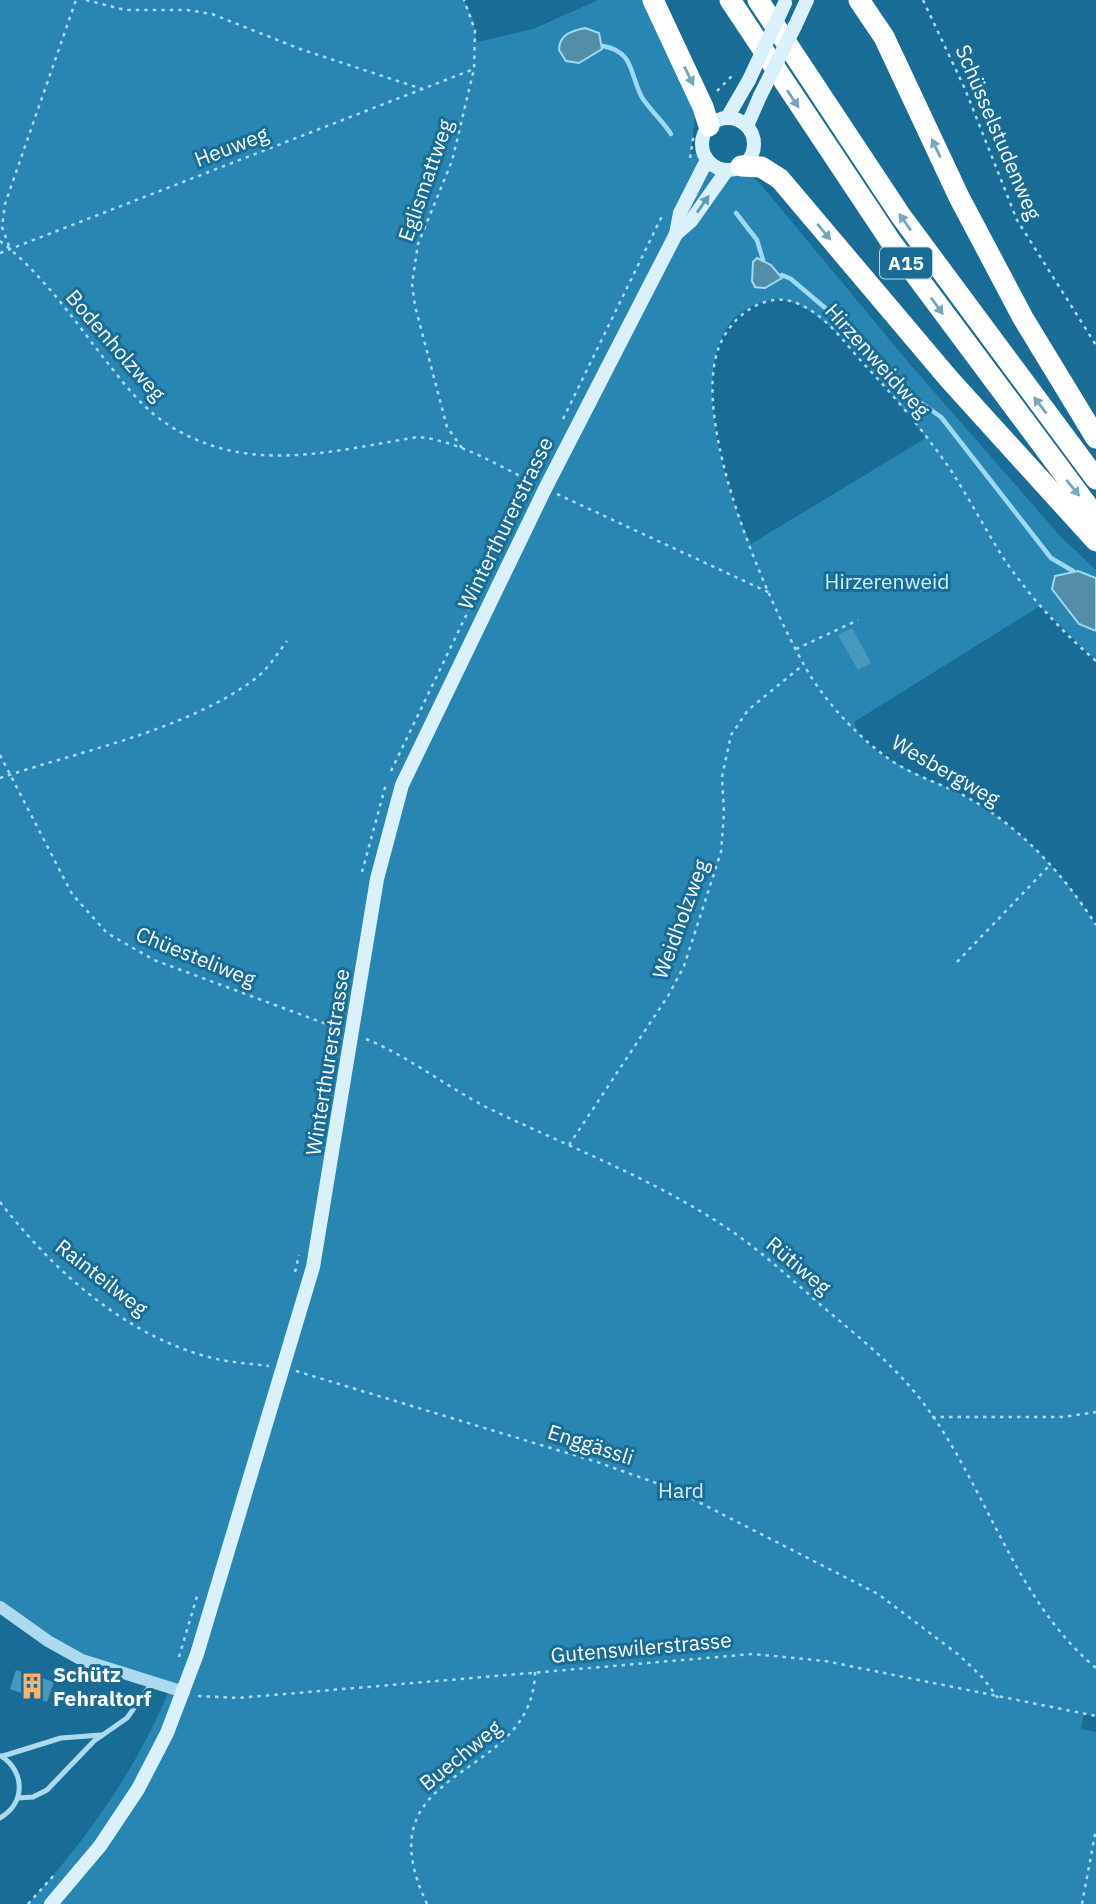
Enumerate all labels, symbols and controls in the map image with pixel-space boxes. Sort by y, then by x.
street label: Schüsselstudenweg [949,40,1049,224]
one-way arrow [683,66,694,86]
one-way arrow [786,90,800,108]
street label: Eglismattweg [391,115,459,245]
street label: Heuweg [190,119,272,173]
one-way arrow [930,138,942,158]
one-way arrow [696,195,710,213]
one-way arrow [898,213,912,231]
one-way arrow [816,223,832,241]
road number: A15 [880,247,932,278]
street label: Bodenholzweg [60,283,172,407]
one-way arrow [930,296,944,315]
street label: Hirzenweidweg [819,297,937,423]
one-way arrow [1032,397,1047,415]
street label: Winterthurerstrasse [451,432,559,614]
one-way arrow [1065,479,1080,496]
park label: Hirzerenweid [825,567,949,595]
street label: Wesbergweg [887,728,1005,812]
street label: Weidholzweg [645,855,715,983]
street label: Chüesteliweg [132,919,260,993]
street label: Winterthurerstrasse [298,967,356,1157]
street label: Rütiweg [761,1230,837,1300]
street label: Rainteilweg [50,1232,154,1322]
street label: Enggässli [544,1417,638,1471]
park label: Hard [658,1476,704,1504]
street label: Gutenswilerstrasse [549,1625,733,1669]
place label: Schütz Fehraltorf [53,1660,152,1712]
building icon: Schütz Fehraltorf [17,1671,47,1701]
street label: Buechweg [413,1713,507,1797]

